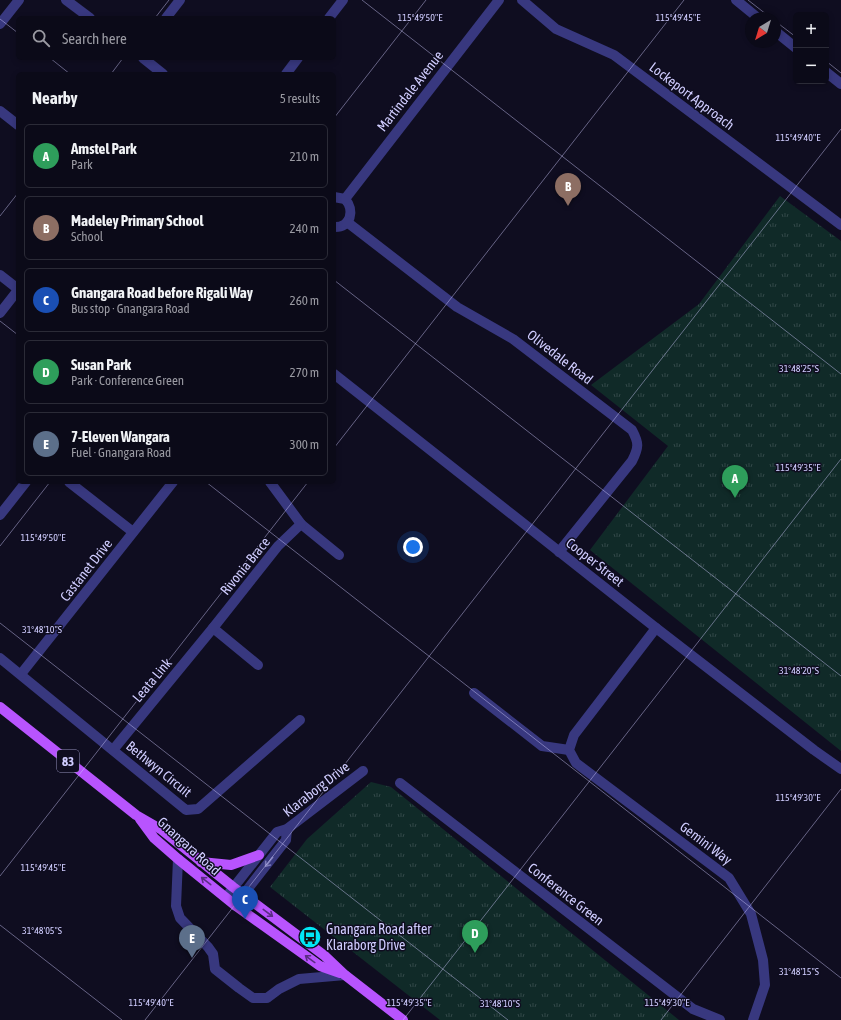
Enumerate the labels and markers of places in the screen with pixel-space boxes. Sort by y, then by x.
pin: B [555,173,581,206]
pin: A [722,465,748,498]
pin: C [232,886,258,919]
pin: D [462,920,488,953]
place label: Gnangara Road after Klaraborg Drive [326,921,432,953]
bus stop icon: Gnangara Road after Klaraborg Drive [297,924,323,950]
pin: E [179,925,205,958]

